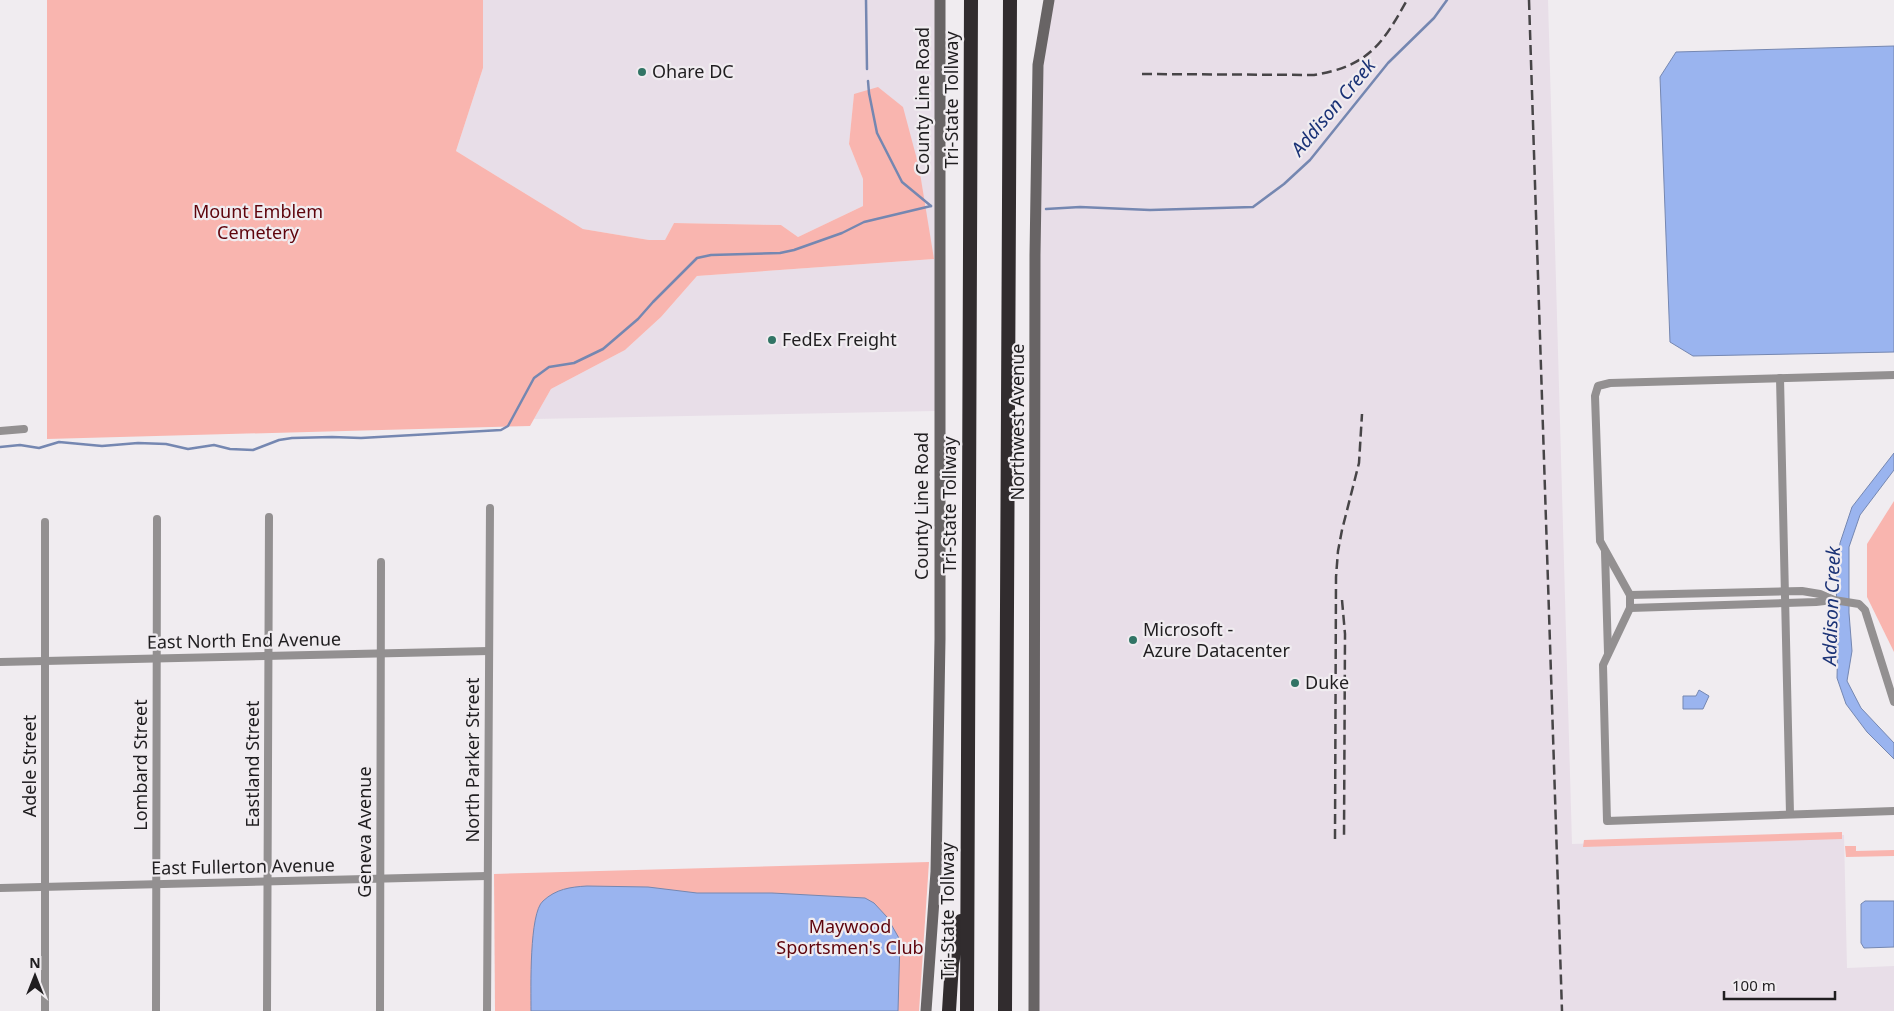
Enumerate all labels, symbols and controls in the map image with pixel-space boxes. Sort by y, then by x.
street label: County Line Road [910,27,934,175]
street label: Tri-State Tollway [939,31,963,169]
water label: Addison Creek [1283,53,1382,163]
place label: Ohare DC [652,59,734,83]
marker: Ohare DC [636,66,648,78]
park label: Mount Emblem Cemetery [193,199,323,244]
place label: FedEx Freight [782,327,897,351]
marker: FedEx Freight [766,334,778,346]
street label: Northwest Avenue [1005,344,1029,500]
street label: County Line Road [909,432,933,580]
street label: Tri-State Tollway [937,436,961,574]
water label: Addison Creek [1816,545,1846,668]
place label: Microsoft - Azure Datacenter [1143,617,1290,662]
street label: East North End Avenue [147,626,341,654]
marker: Microsoft - Azure Datacenter [1127,634,1139,646]
place label: Duke [1305,670,1349,694]
street label: North Parker Street [460,677,484,842]
marker: Duke [1289,677,1301,689]
street label: Lombard Street [128,699,152,831]
street label: Eastland Street [240,700,264,828]
street label: Adele Street [17,714,41,817]
street label: Geneva Avenue [352,766,376,898]
street label: Tri-State Tollway [935,842,959,980]
street label: East Fullerton Avenue [151,852,335,880]
park label: Maywood Sportsmen's Club [776,914,924,959]
north arrow [10,951,60,1001]
text: N [29,953,41,972]
scale bar [1724,968,1835,1000]
text: 100 m [1732,975,1776,995]

